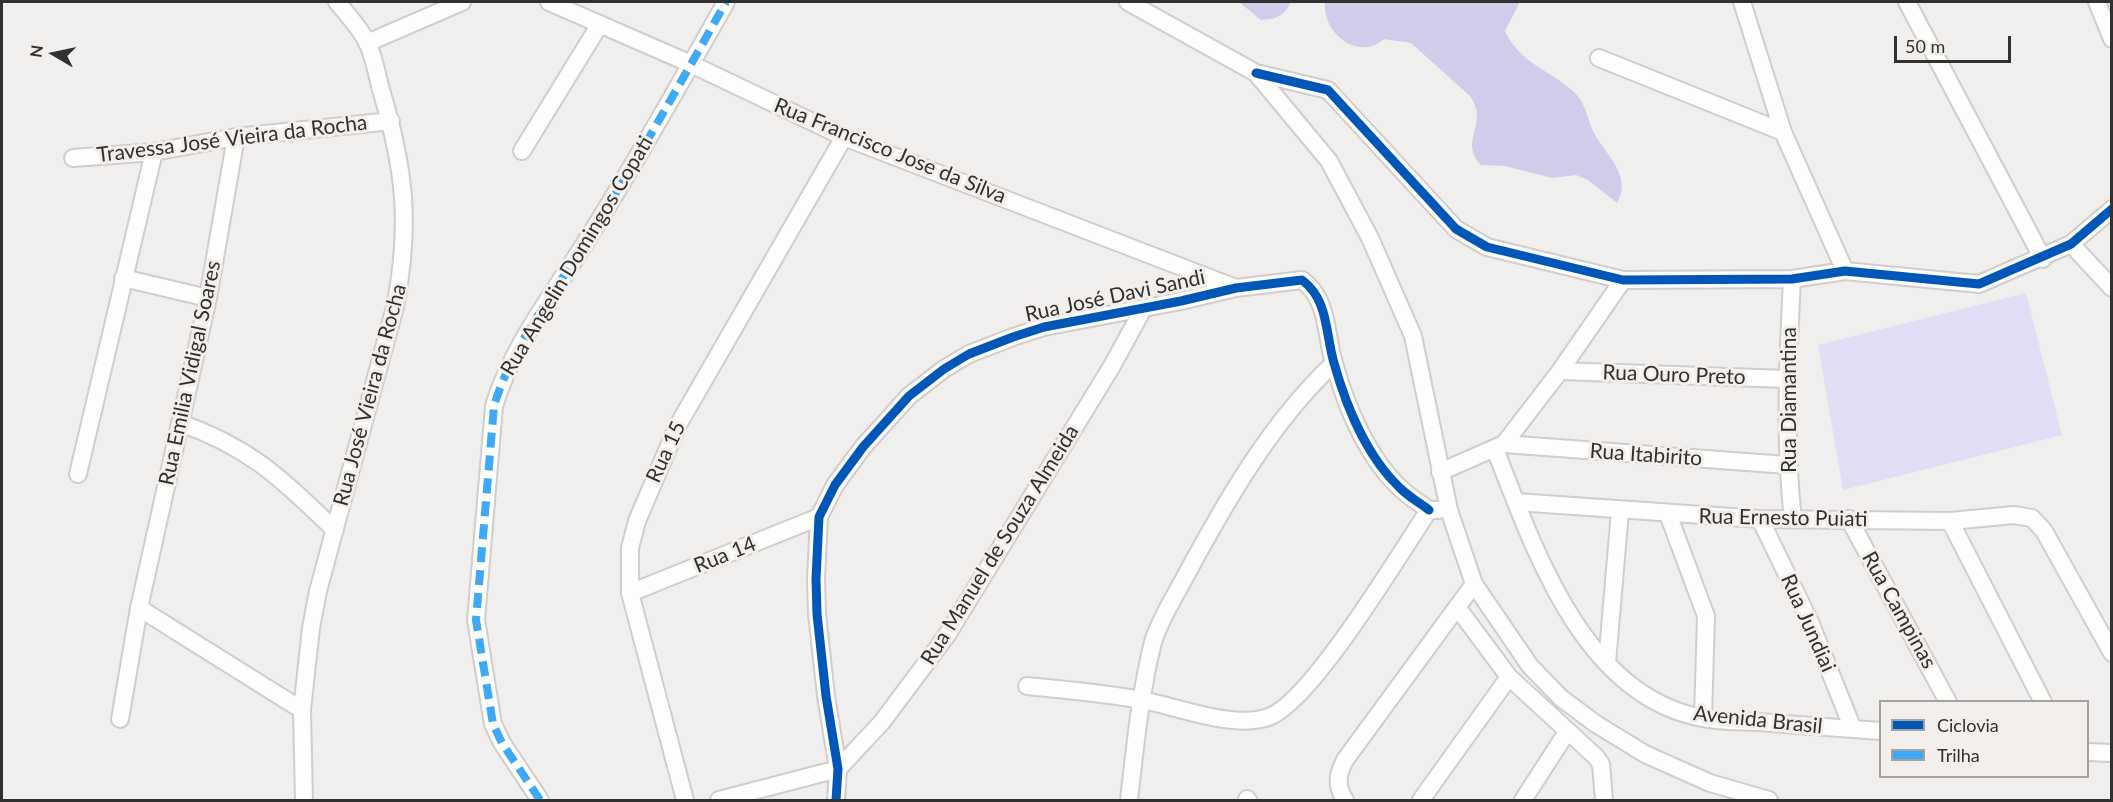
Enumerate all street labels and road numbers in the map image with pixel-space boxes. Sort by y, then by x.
street label: Rua Francisco Jose da Silva [770,93,1010,209]
street label: Travessa José Vieira da Rocha [95,110,369,168]
street label: Rua Angelin Domingos Copati [495,132,659,380]
street label: Rua Emilia Vidigal Soares [154,258,226,488]
street label: Rua José Davi Sandi [1023,265,1207,327]
street label: Rua José Vieira da Rocha [328,281,412,509]
street label: Rua Diamantina [1776,327,1802,473]
street label: Rua Ouro Preto [1602,360,1746,390]
street label: Rua 15 [641,417,691,487]
street label: Rua Manuel de Souza Almeida [916,420,1084,670]
street label: Rua Itabirito [1589,439,1703,471]
street label: Rua Ernesto Puiati [1698,504,1868,532]
street label: Rua 14 [690,531,760,579]
street label: Rua Campinas [1856,547,1942,673]
street label: Rua Jundiai [1775,570,1841,676]
street label: Avenida Brasil [1692,701,1824,739]

